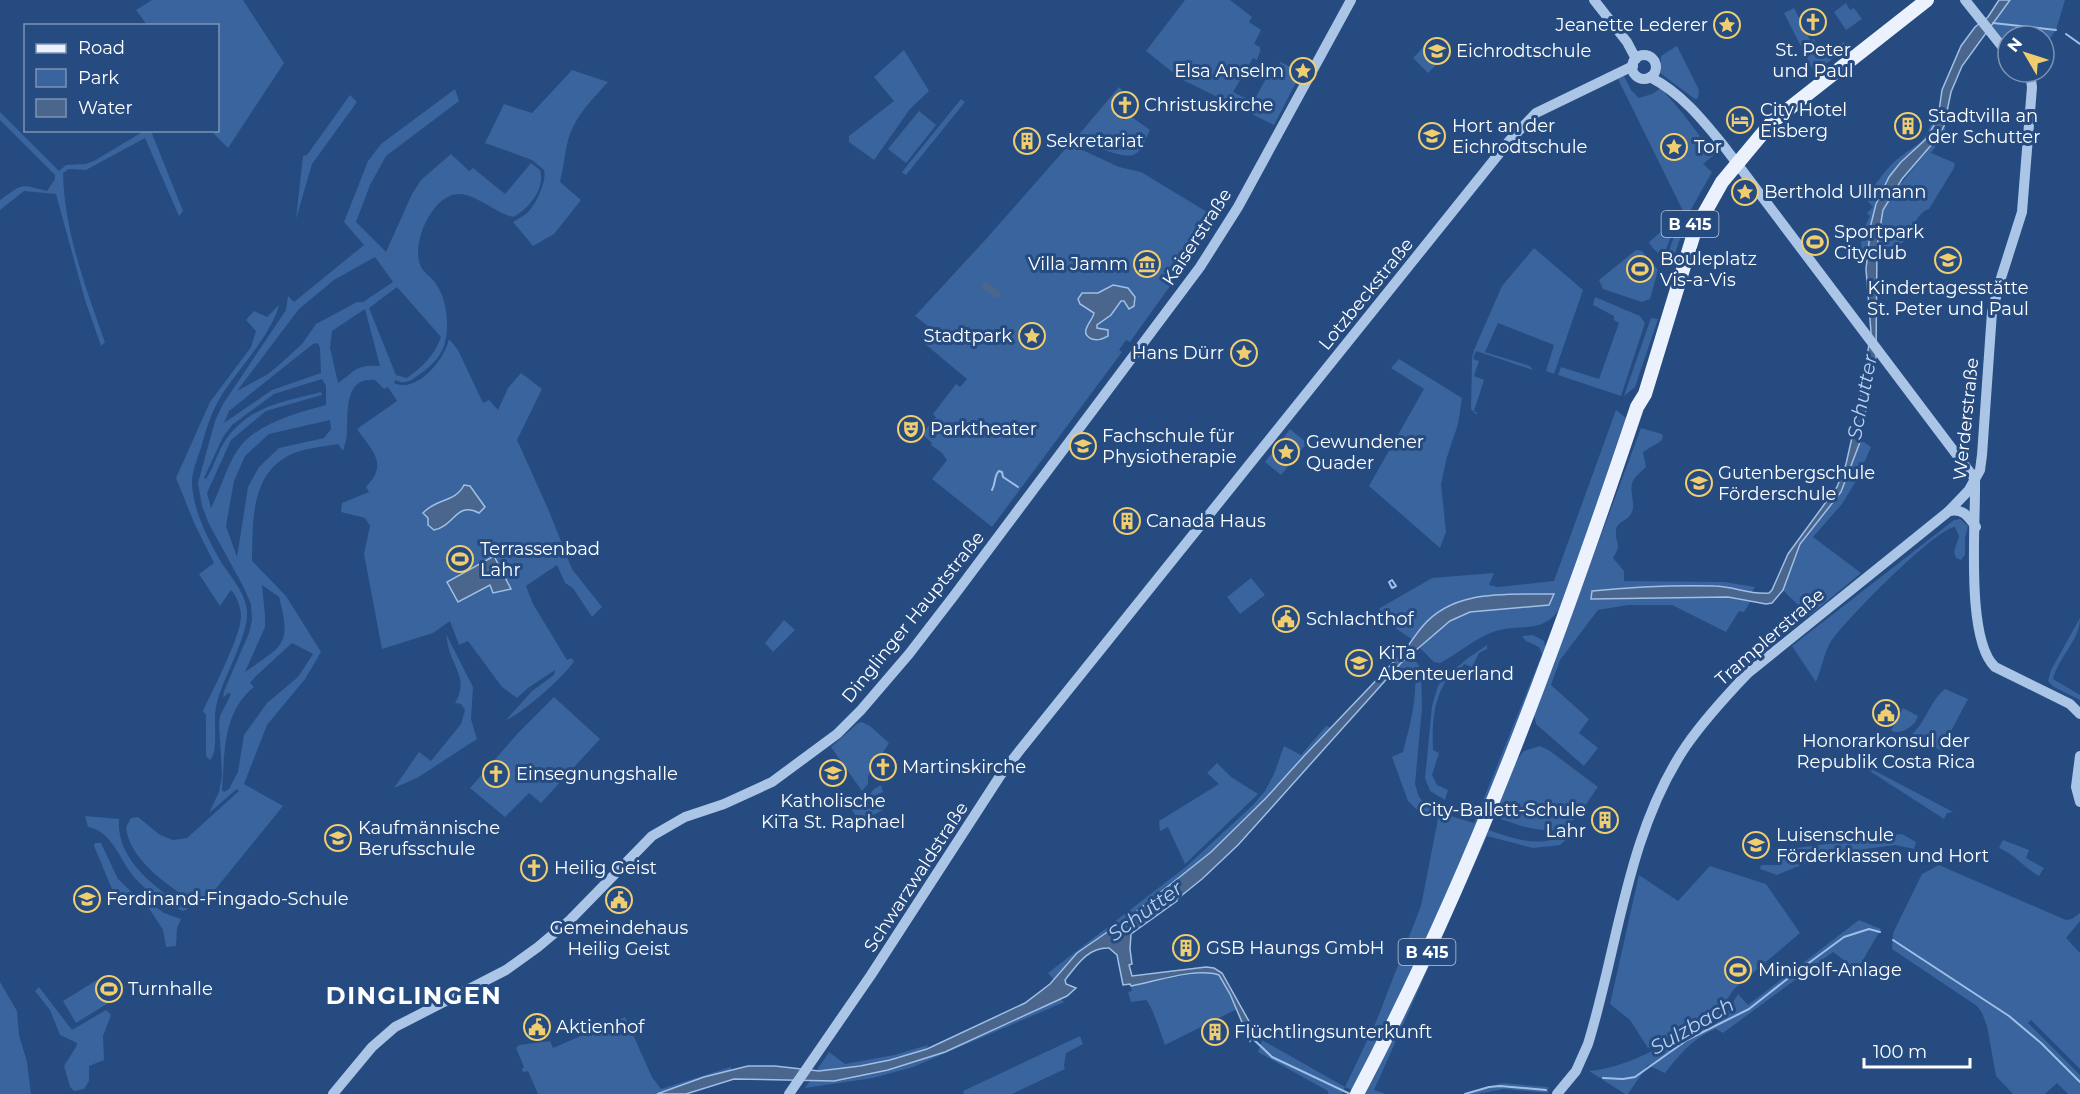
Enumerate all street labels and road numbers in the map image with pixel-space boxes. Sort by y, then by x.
street label: Kaiserstraße [1158,184,1237,290]
road number: B 415 [1662,211,1718,237]
street label: Lotzbeckstraße [1314,233,1418,355]
street label: Werderstraße [1949,356,1983,481]
street label: Dinglinger Hauptstraße [837,527,989,707]
street label: Tramplerstraße [1711,584,1829,690]
street label: Schwarzwaldstraße [859,798,973,956]
road number: B 415 [1398,939,1456,965]

